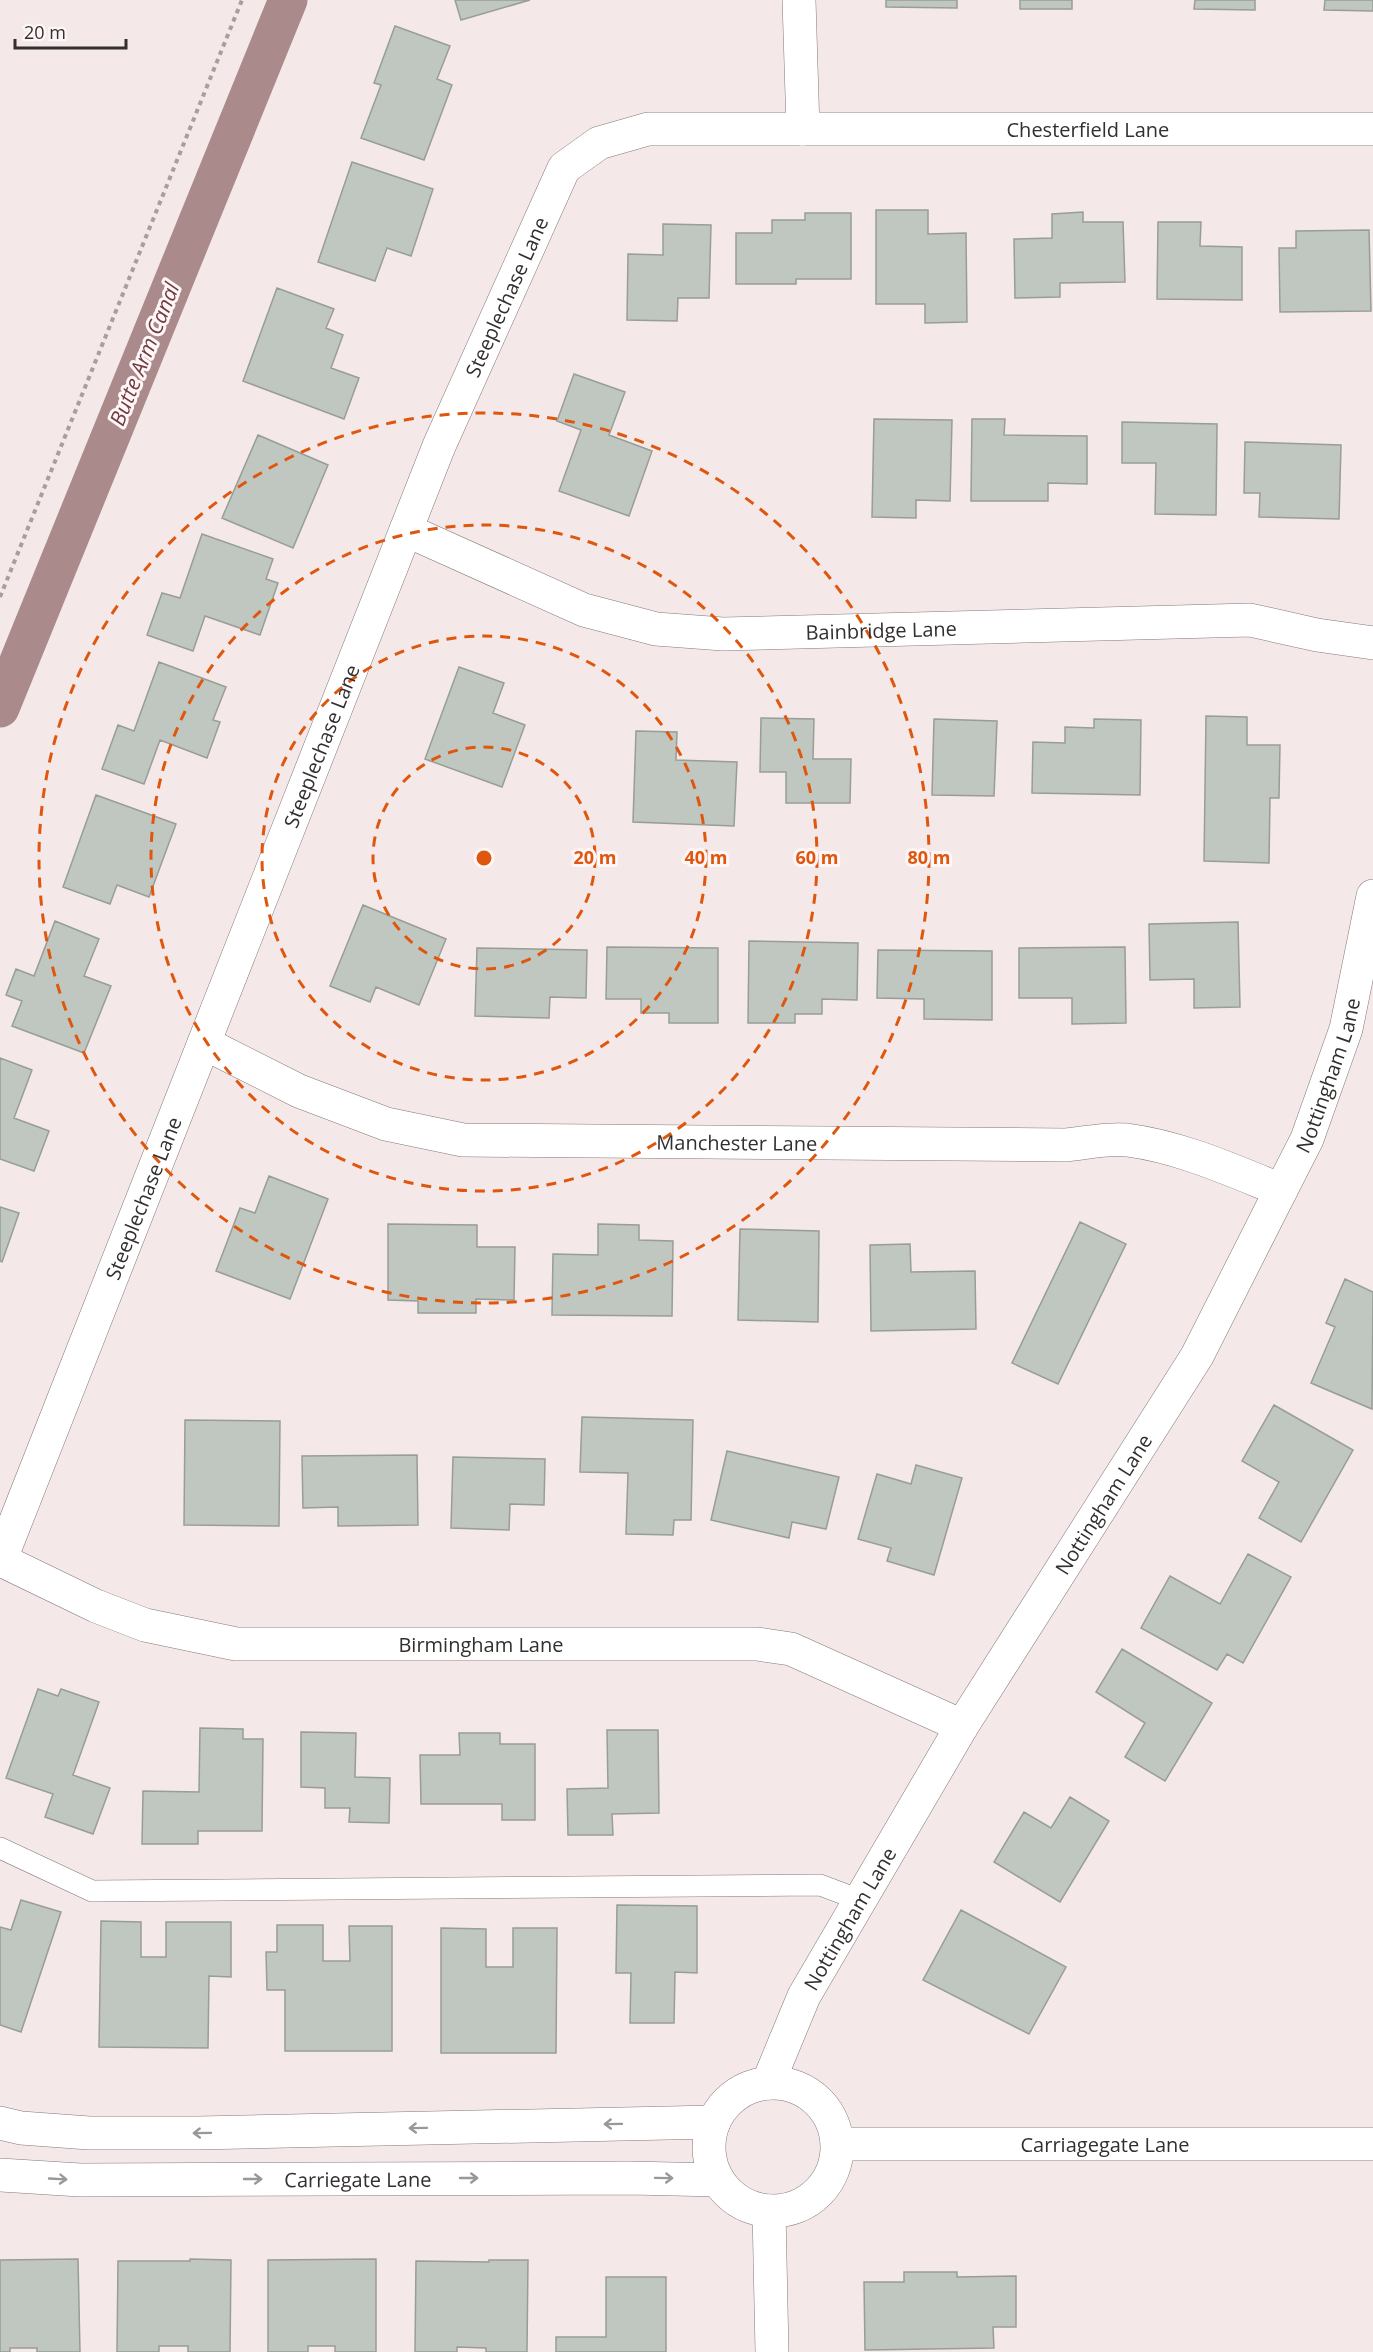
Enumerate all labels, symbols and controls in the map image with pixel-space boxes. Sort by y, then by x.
scale bar [15,12,126,50]
text: 20 m [24,20,66,44]
street label: Chesterfield Lane [1007,116,1169,143]
street label: Steeplechase Lane [458,212,554,381]
water label: Butte Arm Canal [103,278,186,430]
street label: Bainbridge Lane [805,614,957,645]
street label: Steeplechase Lane [277,660,365,831]
text: 20 m [574,845,616,869]
text: 40 m [685,845,727,869]
text: 60 m [796,845,838,869]
text: 80 m [908,845,950,869]
centre of rings [474,848,494,868]
street label: Nottingham Lane [1289,995,1366,1157]
street label: Steeplechase Lane [99,1113,187,1284]
street label: Manchester Lane [656,1128,817,1156]
street label: Nottingham Lane [1048,1428,1158,1579]
street label: Birmingham Lane [398,1631,563,1658]
street label: Nottingham Lane [797,1842,902,1995]
one-way arrow [604,2118,624,2130]
one-way arrow [409,2122,429,2134]
one-way arrow [193,2127,213,2138]
street label: Carriagegate Lane [1020,2131,1190,2158]
street label: Carriegate Lane [284,2165,431,2193]
one-way arrow [459,2172,479,2184]
one-way arrow [48,2173,68,2184]
one-way arrow [243,2173,263,2185]
one-way arrow [654,2173,674,2184]

